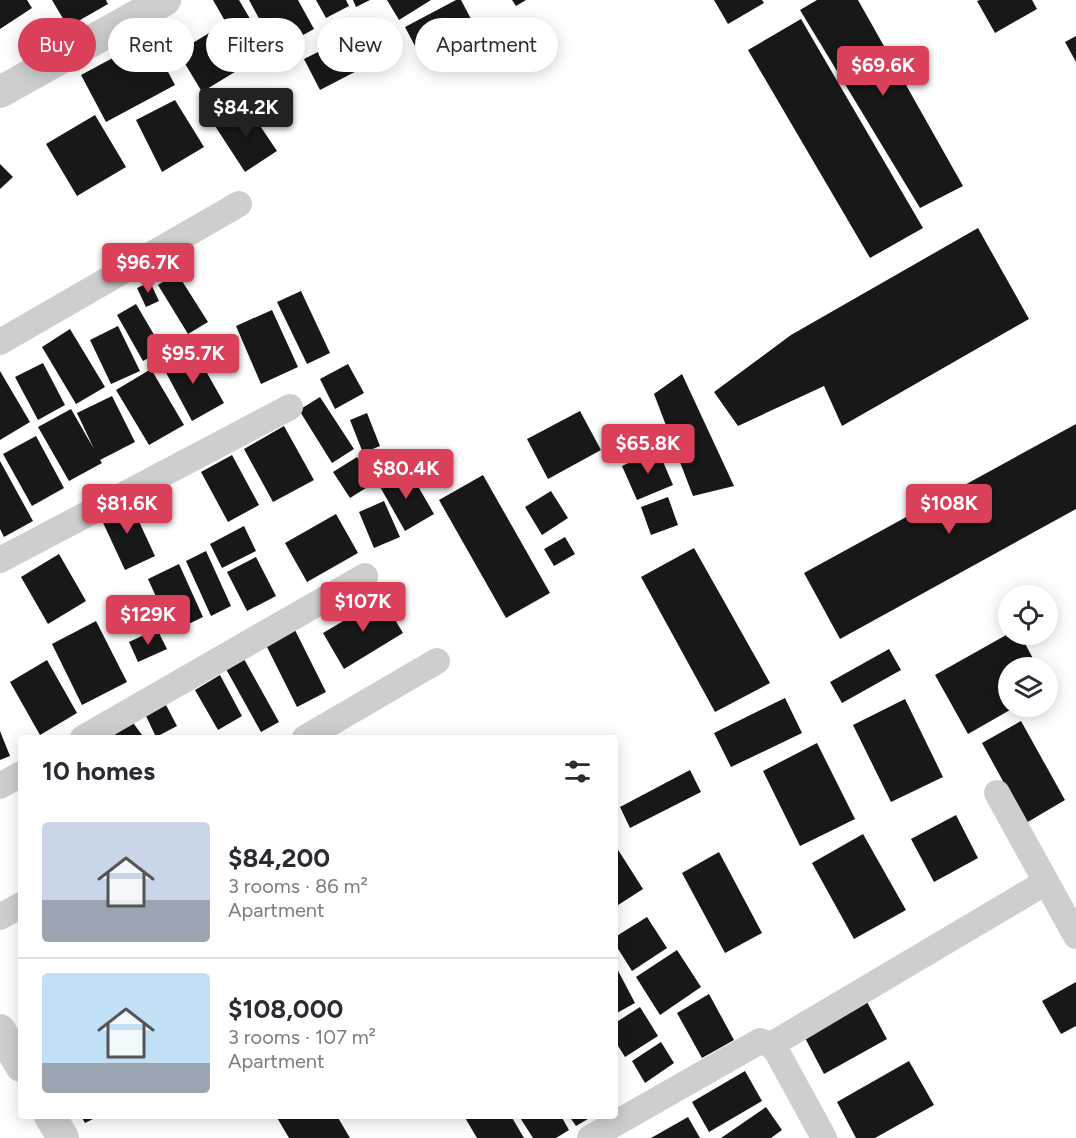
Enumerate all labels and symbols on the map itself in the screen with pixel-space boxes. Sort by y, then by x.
pin: $69.6K [834,46,932,97]
pin: $84.2K [197,88,295,139]
pin: $96.7K [99,243,197,294]
pin: $95.7K [144,334,242,385]
pin: $65.8K [599,424,697,475]
pin: $80.4K [357,449,455,500]
pin: $81.6K [78,484,176,535]
pin: $108K [907,484,991,535]
pin: $107K [321,582,405,633]
pin: $129K [106,595,190,646]

